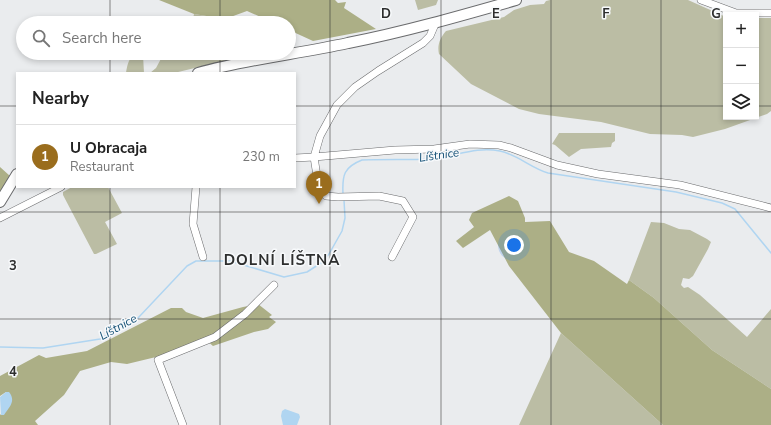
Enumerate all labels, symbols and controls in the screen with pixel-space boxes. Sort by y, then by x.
text: D [381,5,391,23]
text: E [492,5,500,23]
text: F [602,5,610,23]
text: G [711,5,721,23]
map controls [723,12,759,120]
button: + [723,12,759,48]
search box [16,16,296,60]
icon: search [30,27,52,49]
text: Search here [62,28,142,48]
button: − [723,48,759,84]
button: layers [723,84,759,120]
text: Nearby [32,87,89,110]
text: U Obracaja [70,138,147,158]
water label: Líštnice [418,144,461,166]
text: 1 [41,148,49,166]
text: 230 m [242,148,280,166]
text: Restaurant [70,158,134,176]
pin: 1 [306,171,332,204]
your location [504,235,524,255]
district label: DOLNÍ LÍŠTNÁ [224,250,340,270]
text: 3 [9,257,17,275]
water label: Líštnice [96,310,140,344]
text: 4 [9,363,17,381]

